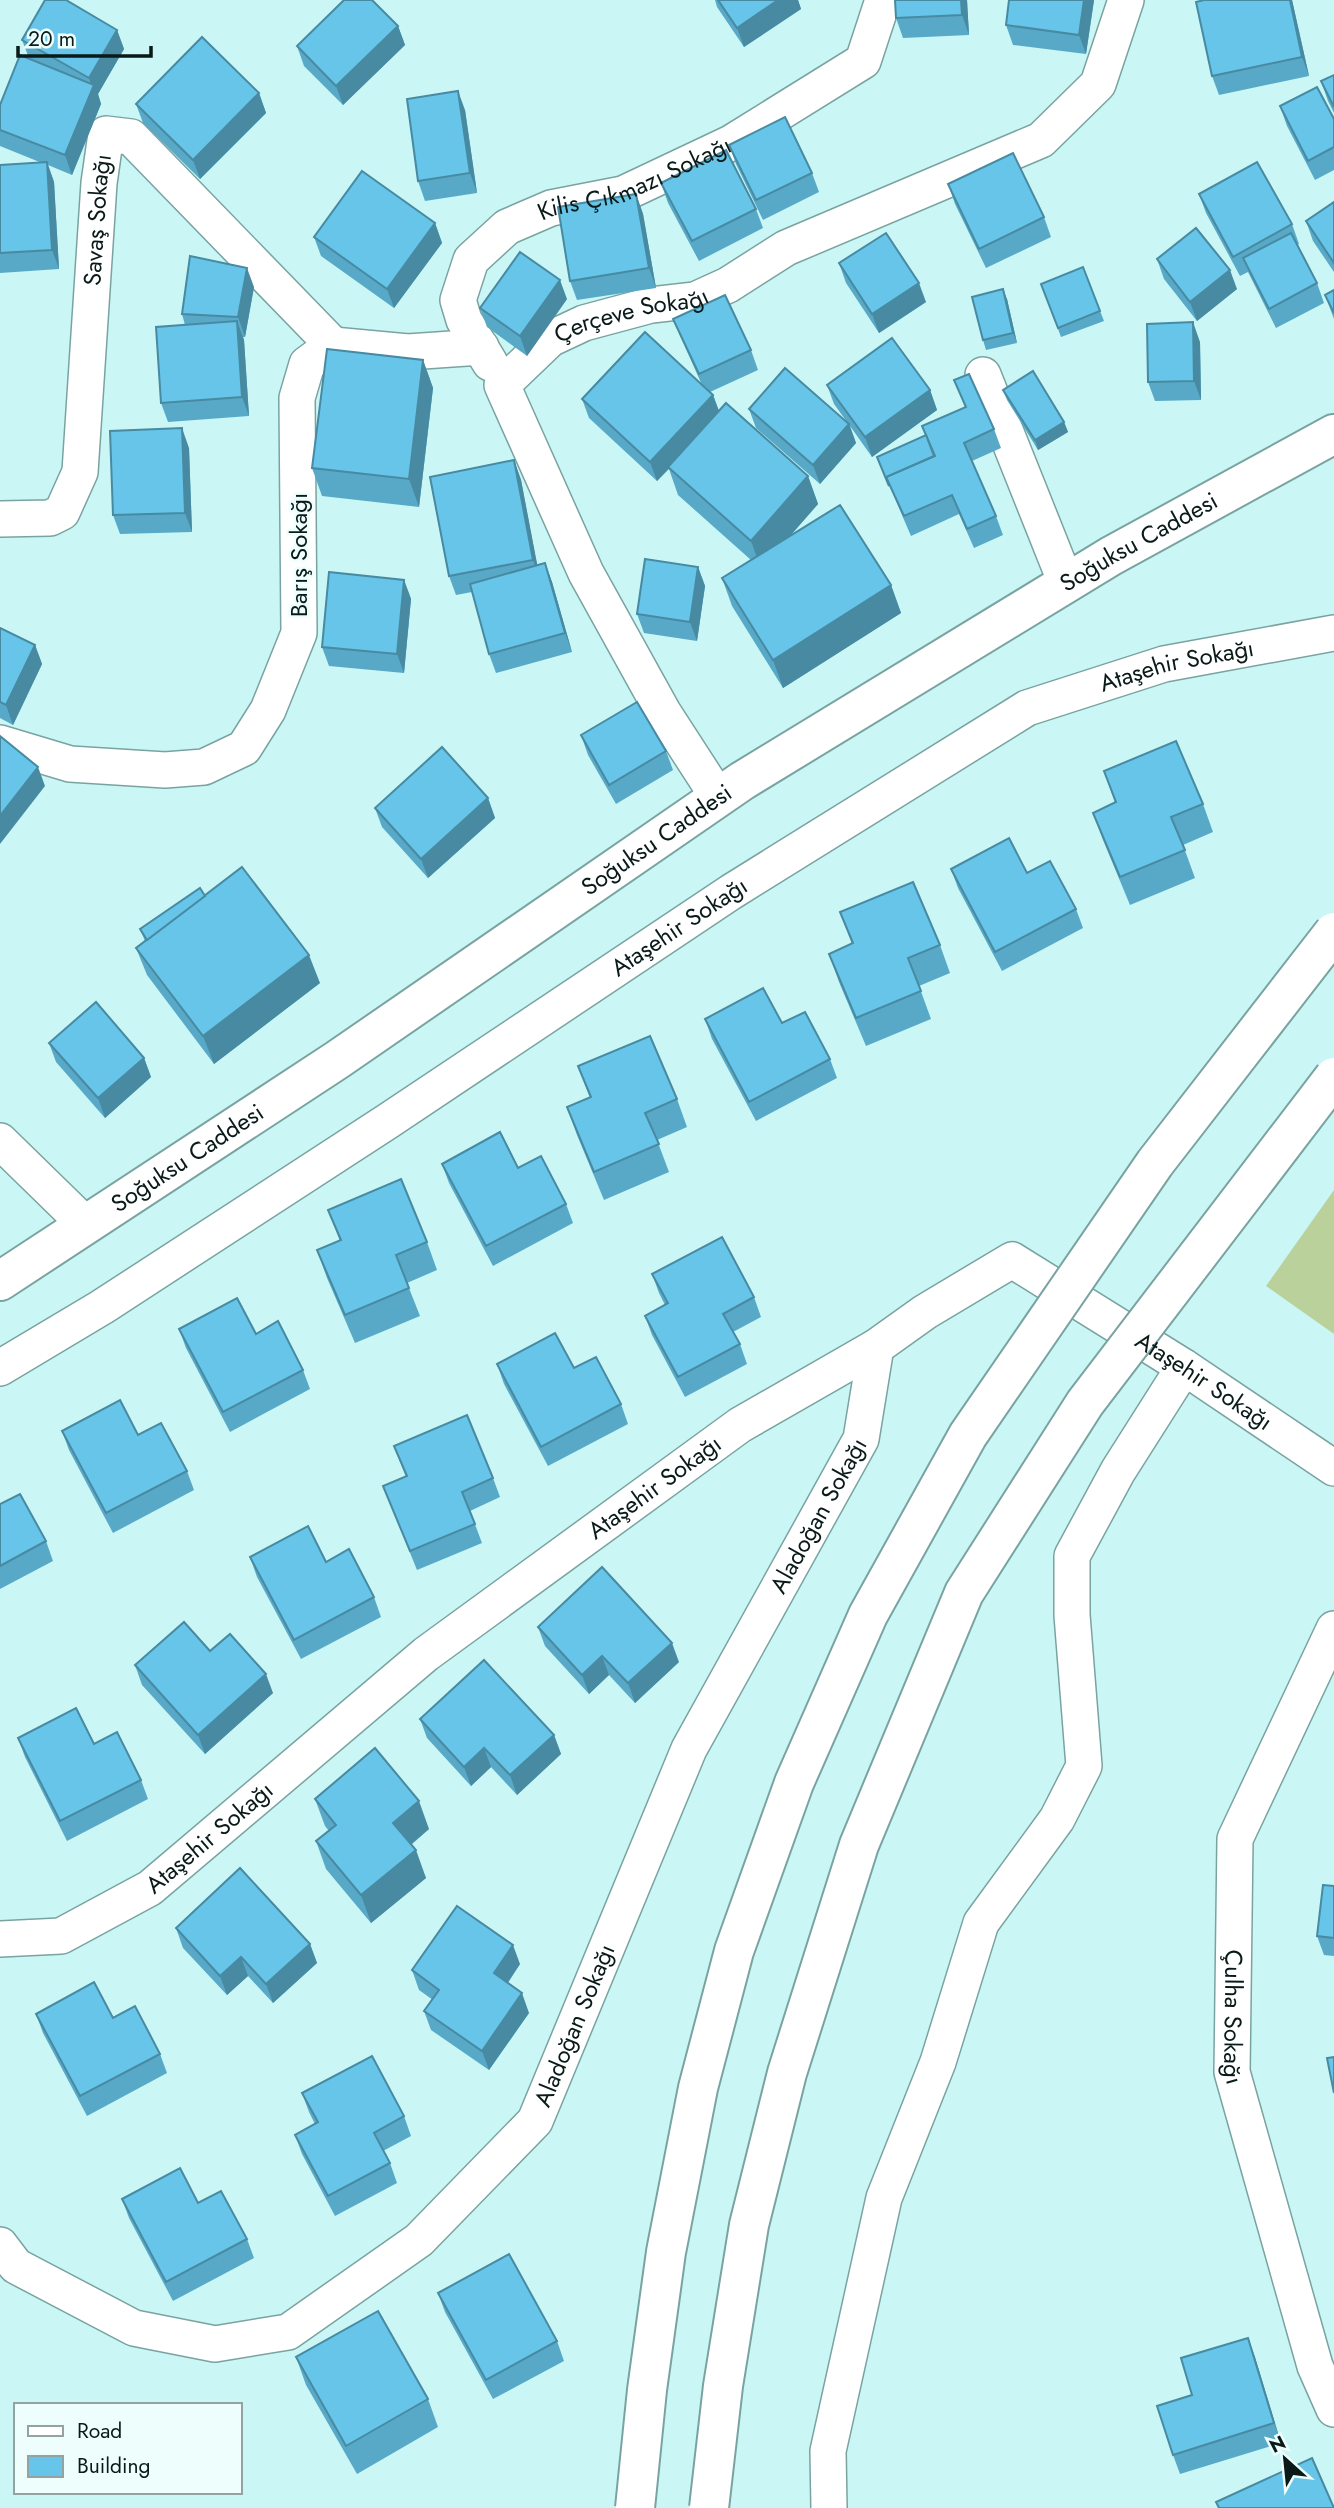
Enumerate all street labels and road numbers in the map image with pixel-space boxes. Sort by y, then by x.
street label: Kilis Çıkmazı Sokağı [532,127,737,229]
street label: Savaş Sokağı [74,152,120,287]
street label: Çerçeve Sokağı [548,278,714,352]
street label: Soğuksu Caddesi [1053,483,1224,600]
street label: Barış Sokağı [281,493,316,617]
street label: Ataşehir Sokağı [1095,630,1257,701]
street label: Soğuksu Caddesi [574,775,739,904]
street label: Ataşehir Sokağı [603,868,754,985]
street label: Soğuksu Caddesi [104,1095,270,1221]
street label: Ataşehir Sokağı [1129,1323,1280,1439]
street label: Ataşehir Sokağı [580,1426,728,1548]
street label: Aladoğan Sokağı [761,1431,875,1600]
street label: Ataşehir Sokağı [138,1773,281,1902]
street label: Aladoğan Sokağı [525,1939,623,2112]
street label: Çulha Sokağı [1215,1949,1253,2088]

